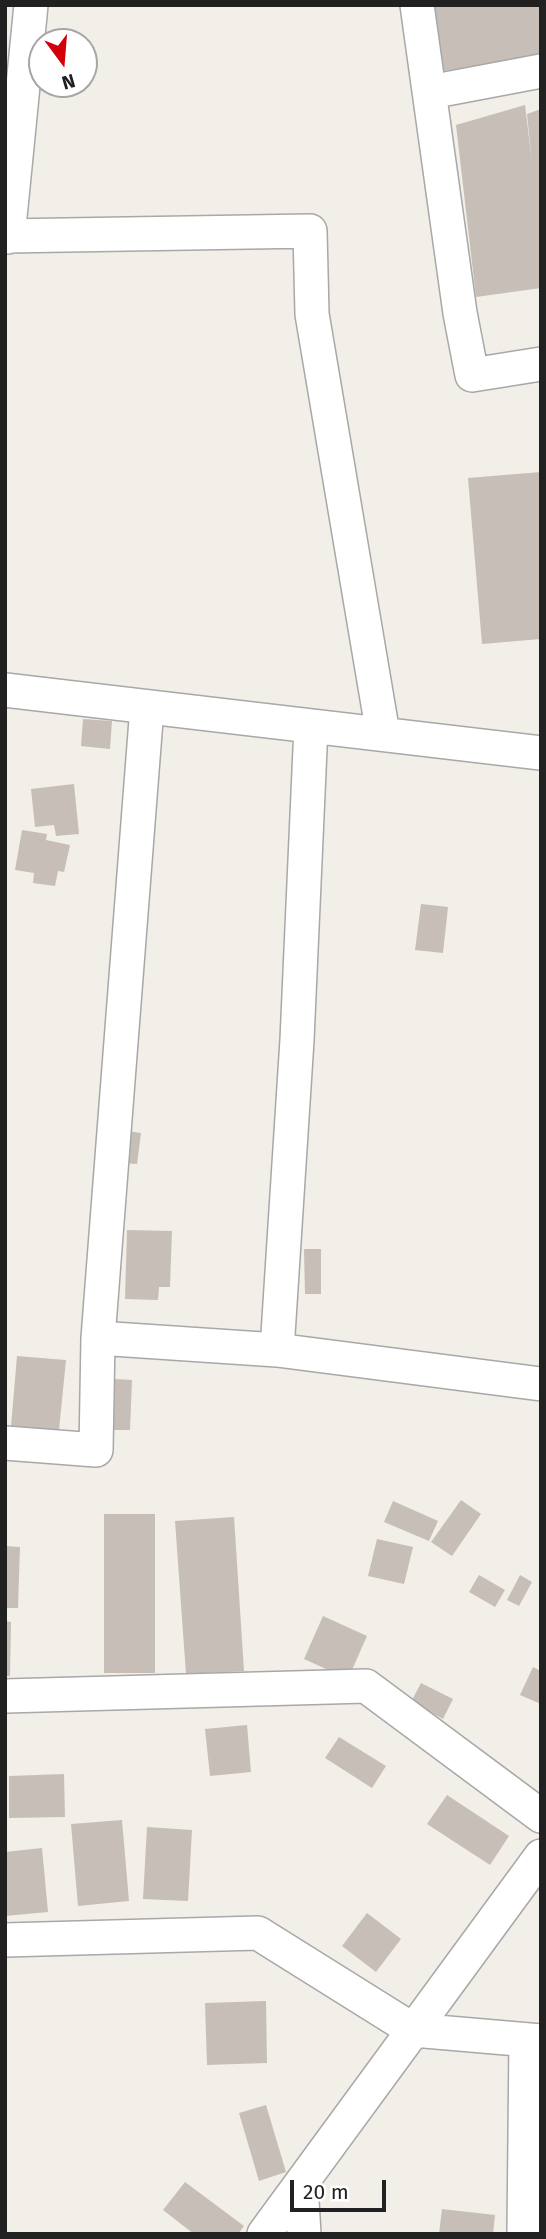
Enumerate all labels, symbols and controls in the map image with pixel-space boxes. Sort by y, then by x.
north arrow [28,28,98,98]
text: N [59,69,78,95]
scale bar [294,2166,390,2210]
text: 20 m [303,2179,349,2205]

